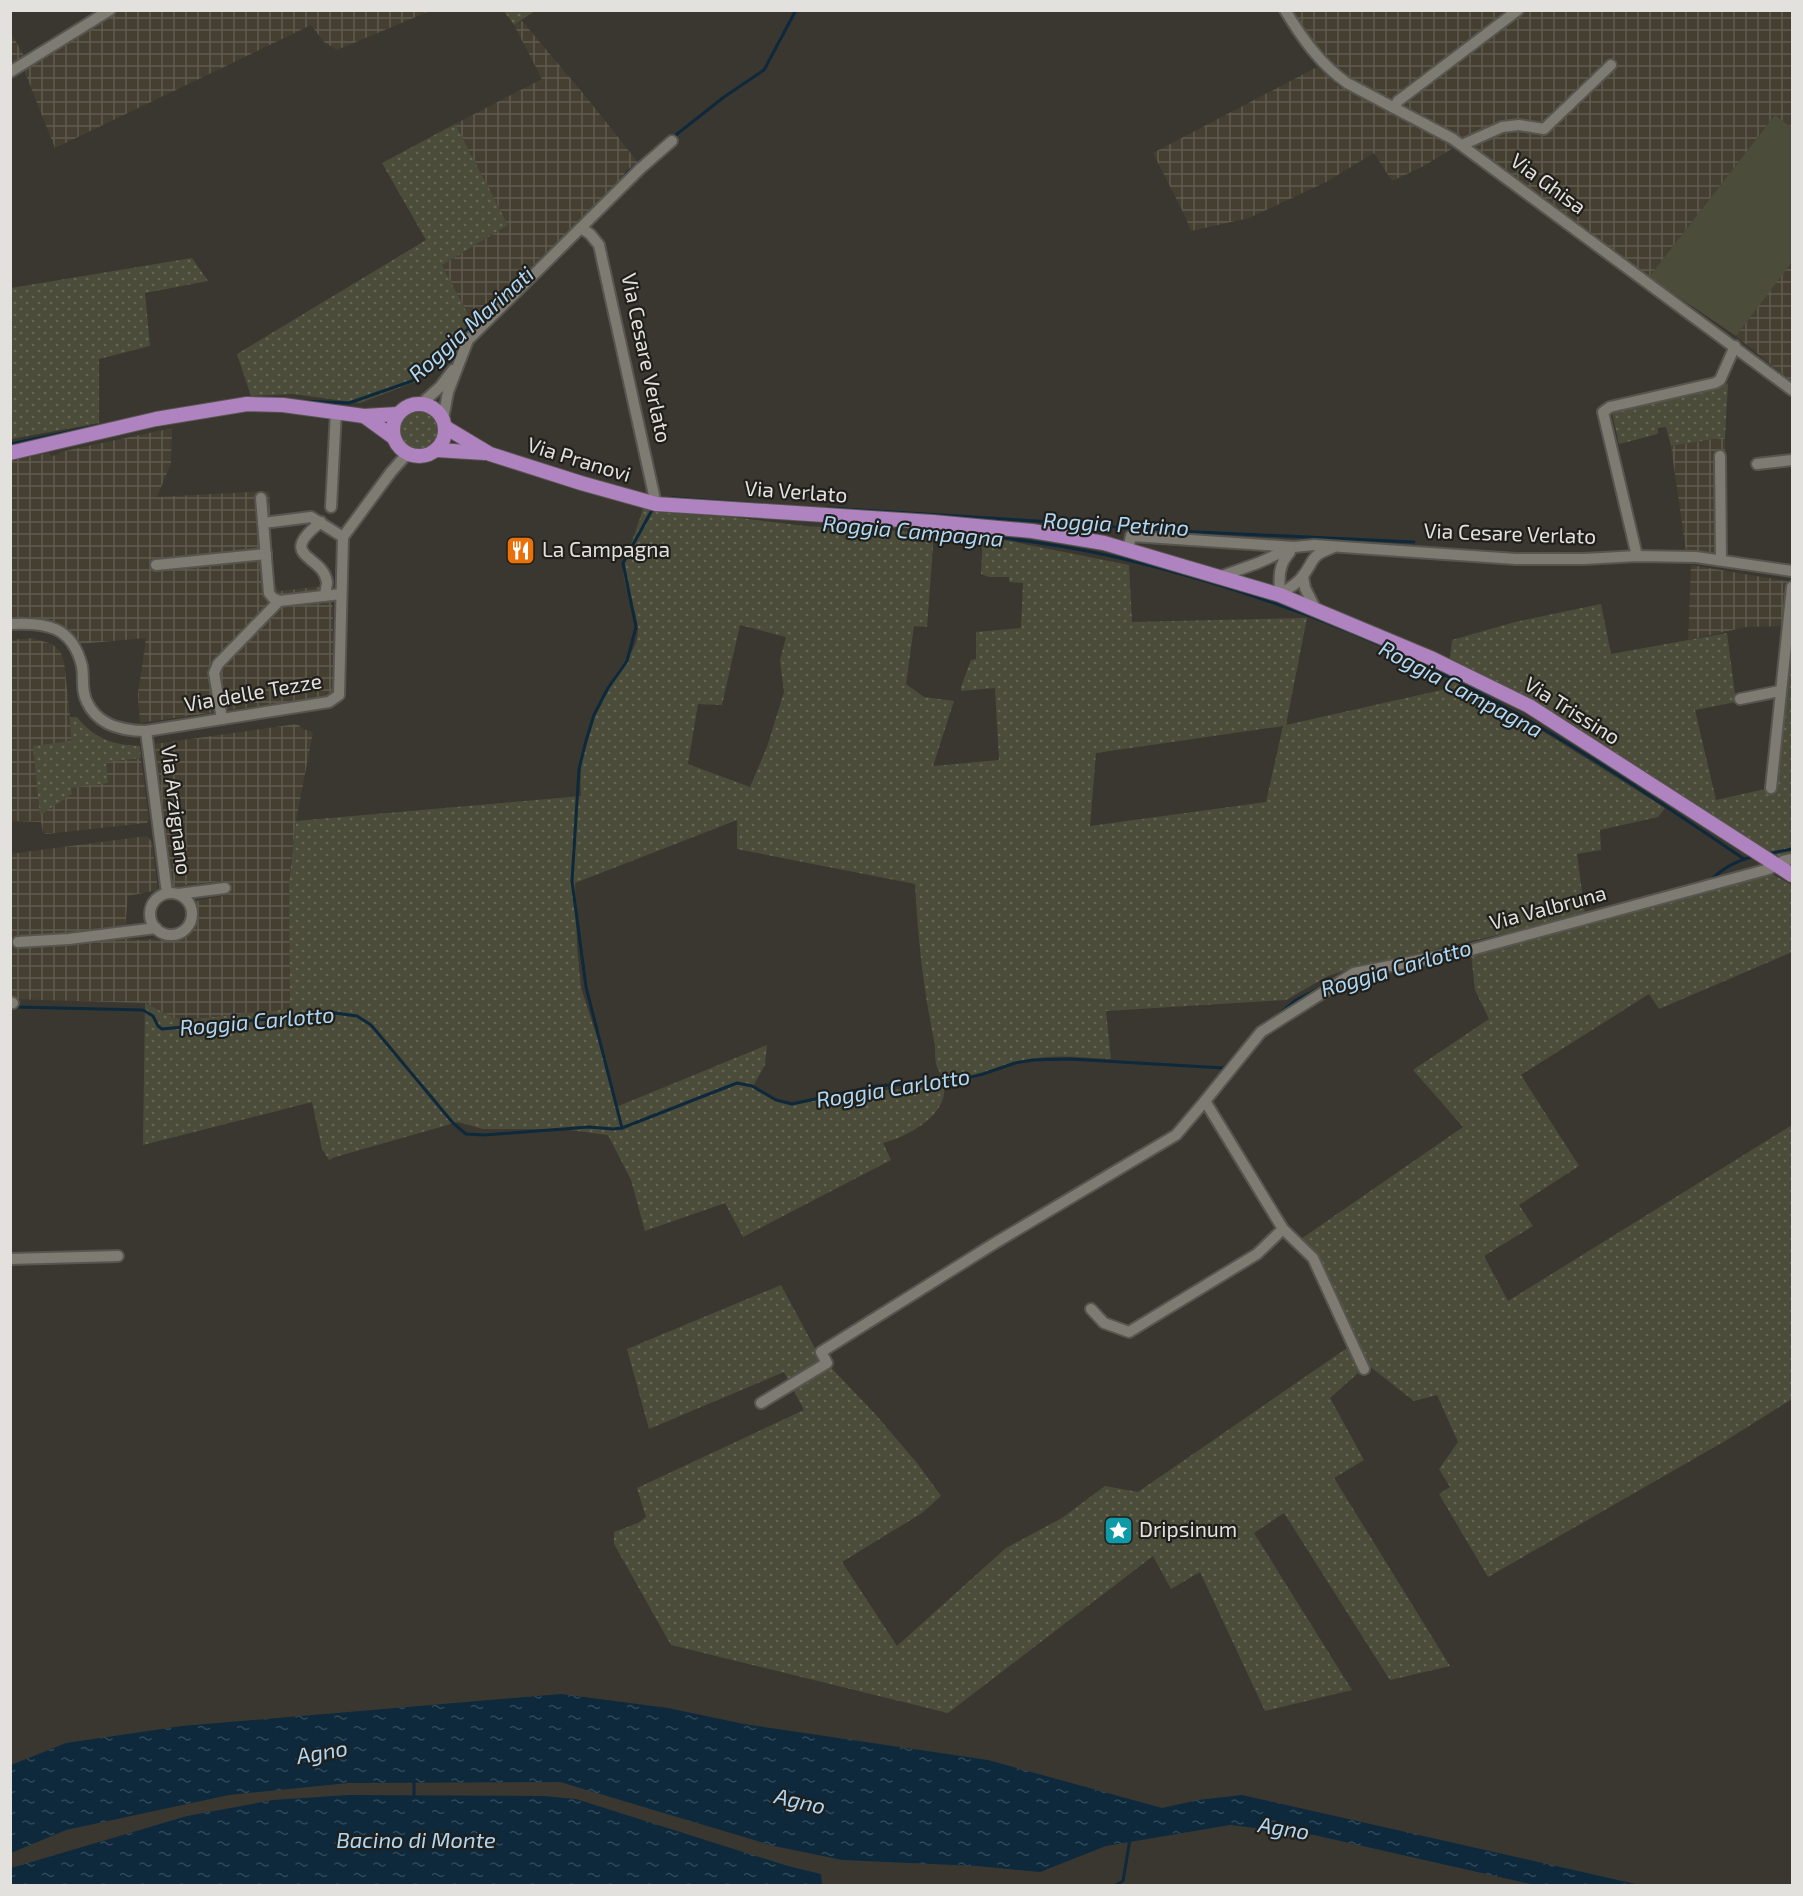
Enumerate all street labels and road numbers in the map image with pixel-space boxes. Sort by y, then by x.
street label: Via Ghisa [1506,147,1591,218]
street label: Via Cesare Verlato [617,271,678,445]
street label: Via Pranovi [525,431,634,486]
street label: Via Verlato [744,474,848,507]
street label: Via Cesare Verlato [1423,517,1597,548]
street label: Via delle Tezze [182,667,323,716]
street label: Via Trissino [1520,670,1625,749]
street label: Via Arzignano [157,743,198,876]
street label: Via Valbruna [1487,879,1609,934]

